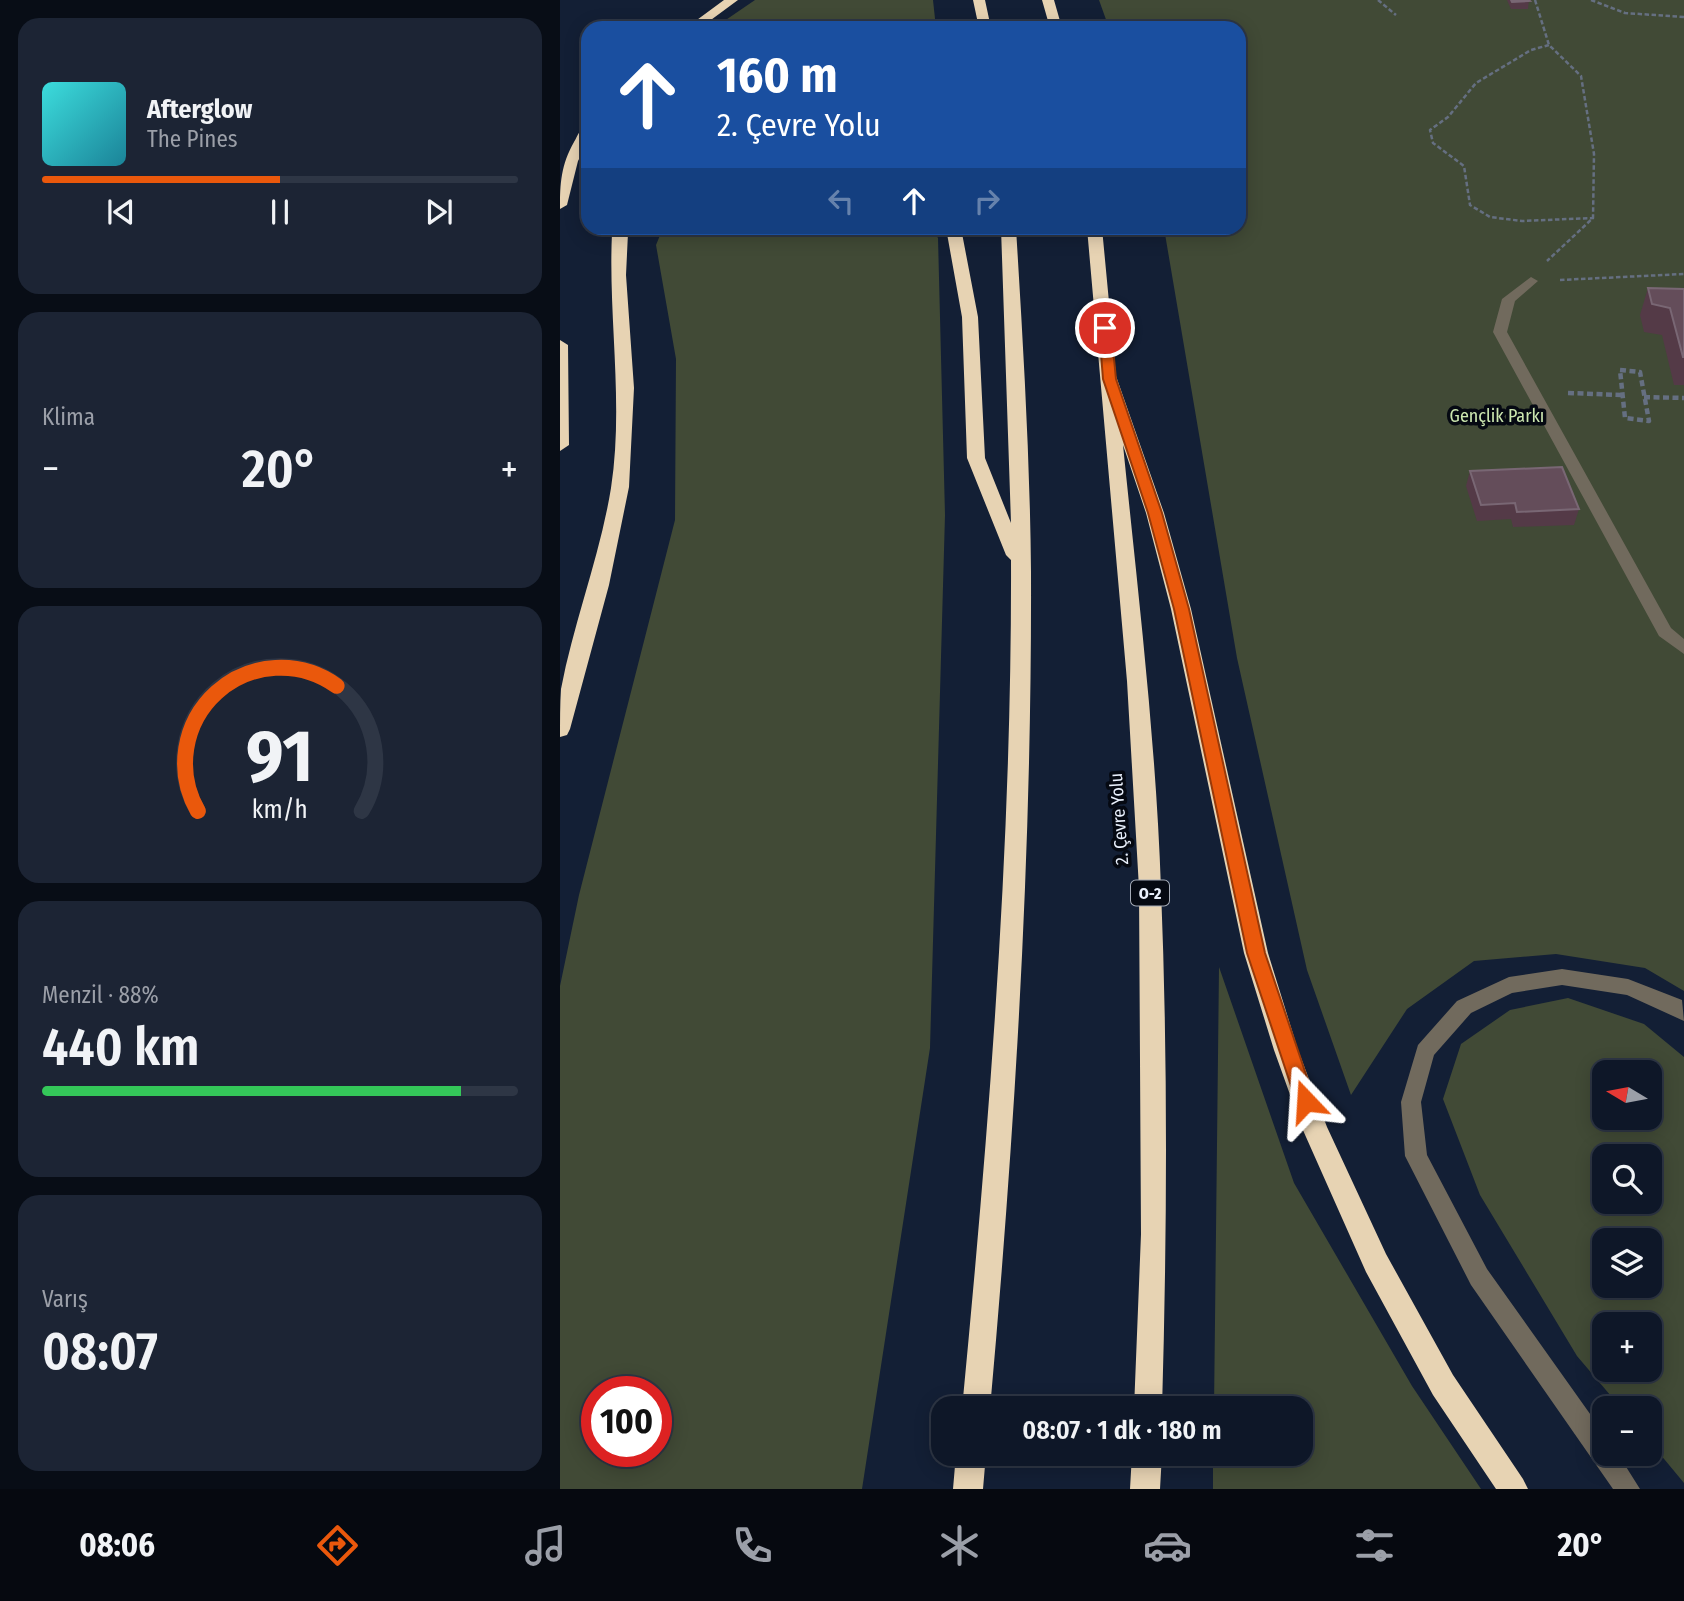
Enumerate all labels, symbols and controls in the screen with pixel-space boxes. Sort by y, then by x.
text: 160 m [717,46,838,105]
icon: ahead [602,49,693,140]
text: Afterglow [147,94,252,125]
text: 2. Çevre Yolu [717,106,881,144]
text: The Pines [147,125,238,153]
icon: left [822,182,860,220]
icon: ahead [895,182,933,220]
icon: right [968,182,1006,220]
icon: previous [102,193,140,231]
icon: pause [261,193,299,231]
icon: next [420,193,458,231]
pin [1075,298,1135,358]
icon: arrive [1086,309,1124,347]
text: Klima [42,403,95,431]
park label: Gençlik Parkı [1450,405,1544,427]
text: 20° [242,438,318,501]
text: − [42,446,59,492]
text: + [501,446,518,492]
text: 91 [246,713,314,800]
street label: 2. Çevre Yolu [1105,772,1133,866]
text: km/h [252,794,308,824]
road number: O-2 [1131,880,1169,906]
text: Menzil · 88% [42,981,159,1009]
text: 440 km [42,1016,200,1079]
north arrow [1592,1060,1662,1130]
map controls [1592,1060,1662,1466]
position arrow [1269,1064,1343,1138]
button: search [1592,1144,1662,1214]
button: layers [1592,1228,1662,1298]
text: Varış [42,1285,88,1313]
button: + [1592,1312,1662,1382]
text: 08:07 [42,1320,158,1383]
speed limit sign: 100 [581,1376,672,1467]
button: − [1592,1396,1662,1466]
text: 08:07 · 1 dk · 180 m [1022,1415,1222,1446]
icon: directions [313,1521,362,1570]
icon: music [521,1521,570,1570]
icon: phone [728,1521,777,1570]
icon: climate [935,1521,984,1570]
icon: car [1143,1521,1192,1570]
icon: filters [1350,1521,1399,1570]
text: 08:06 [79,1526,155,1564]
text: 20° [1557,1526,1605,1564]

